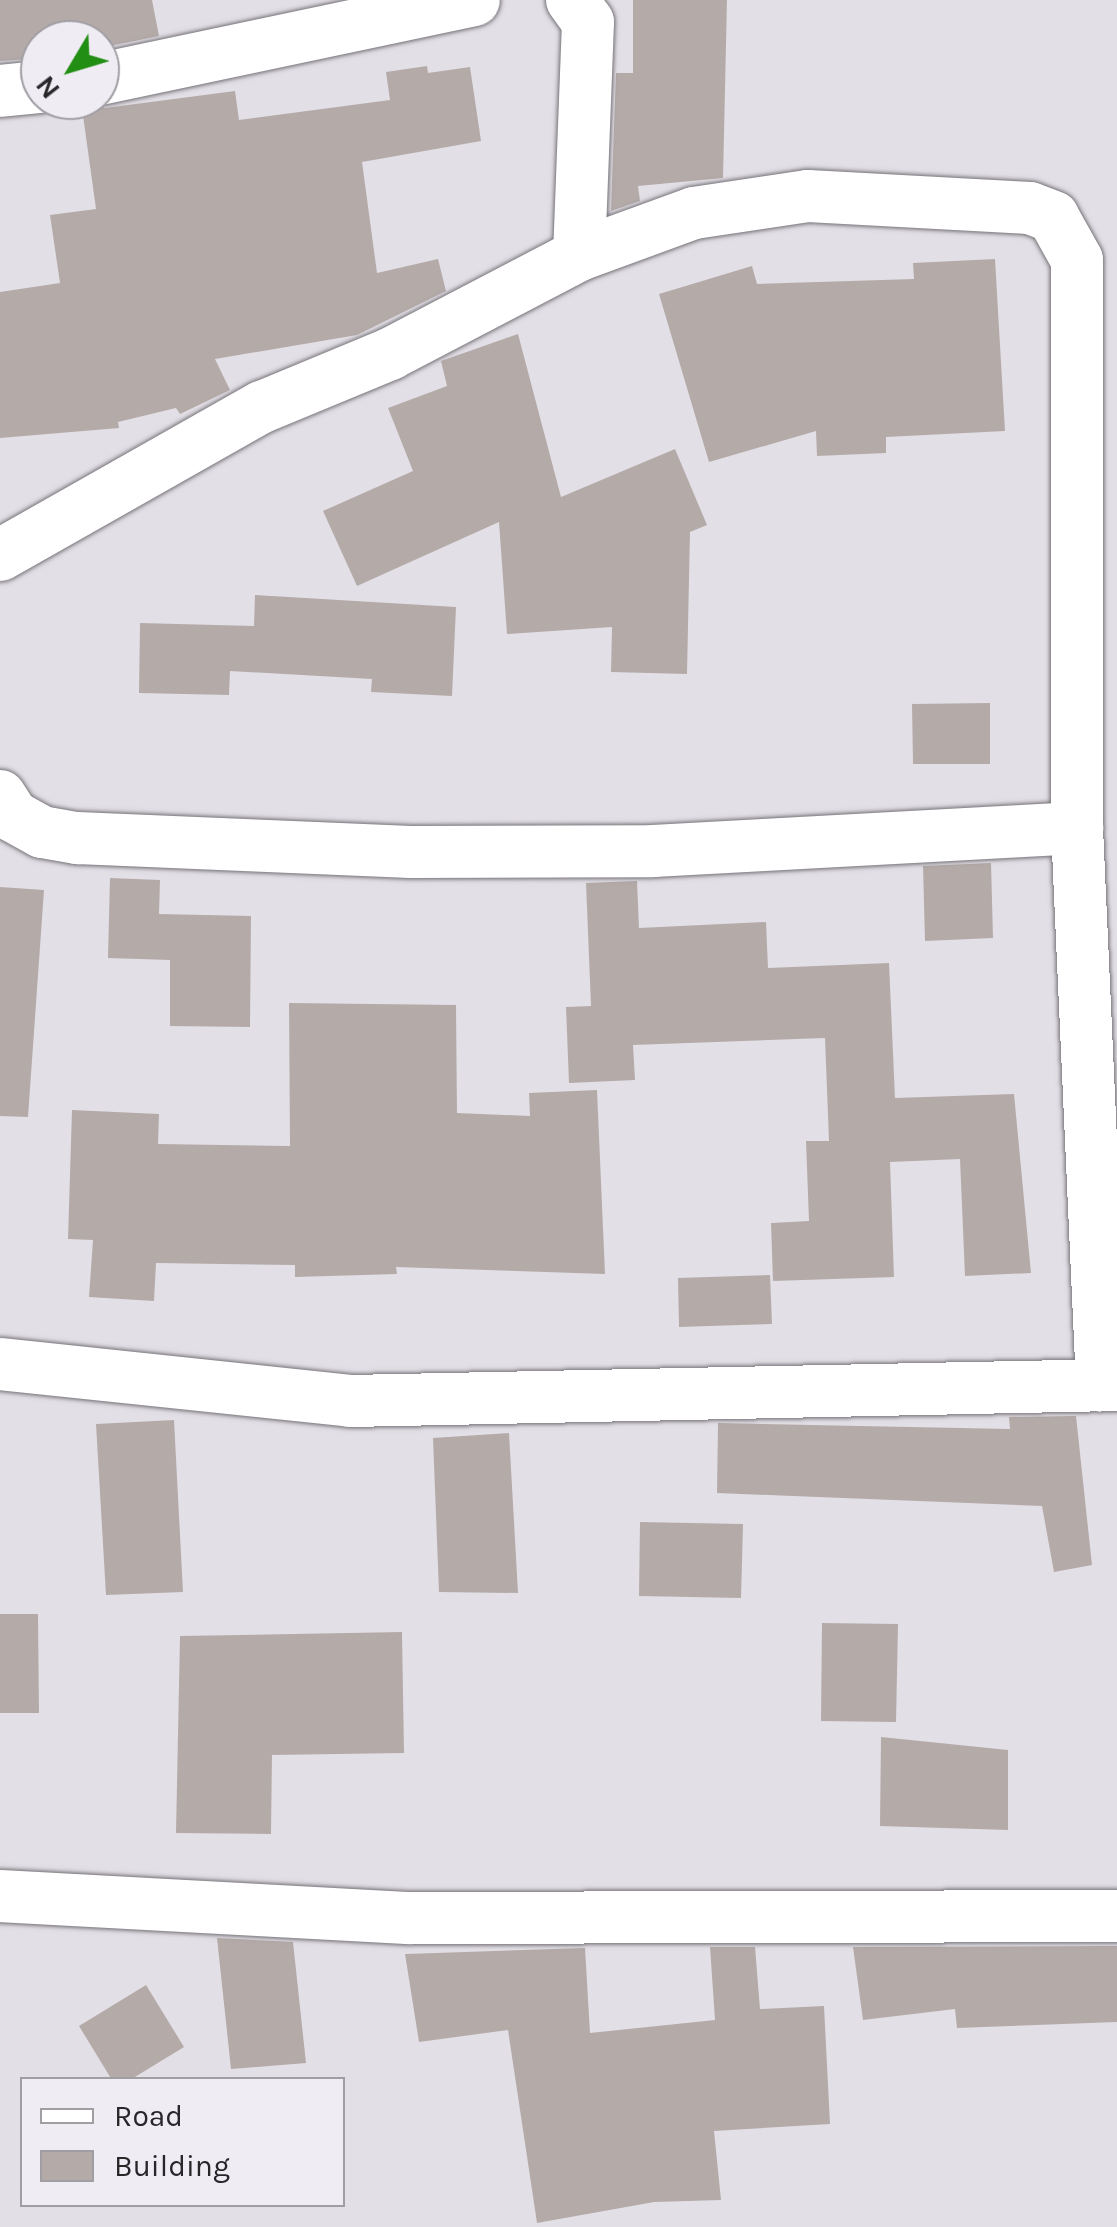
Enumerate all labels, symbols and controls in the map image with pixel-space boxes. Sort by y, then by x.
north arrow [20,20,120,120]
text: N [28,69,67,106]
legend [20,2077,345,2207]
text: Road [114,2098,183,2134]
text: Building [114,2148,230,2184]

